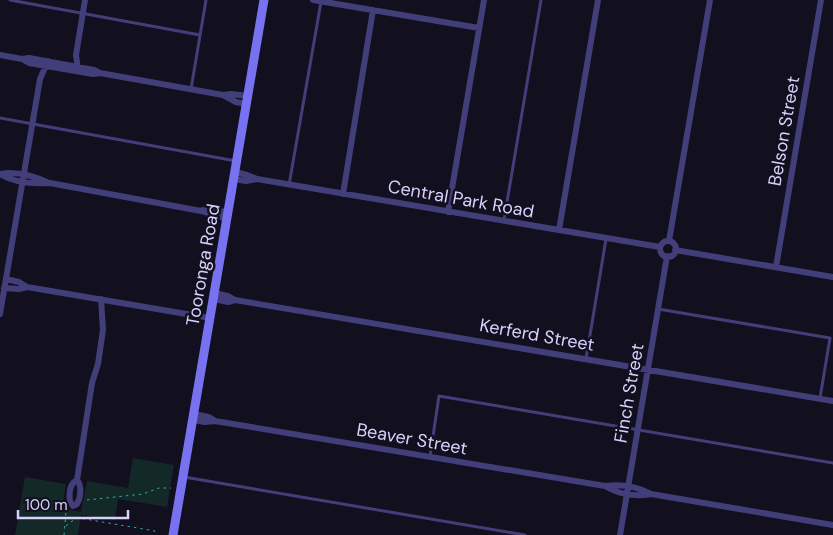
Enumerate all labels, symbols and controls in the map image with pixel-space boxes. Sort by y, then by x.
street label: Belson Street [763,74,805,188]
street label: Central Park Road [386,174,536,224]
street label: Tooronga Road [180,202,226,328]
street label: Kerferd Street [478,313,596,357]
street label: Finch Street [608,341,650,445]
street label: Beaver Street [355,417,469,461]
scale bar [18,488,128,520]
text: 100 m [25,495,68,515]

